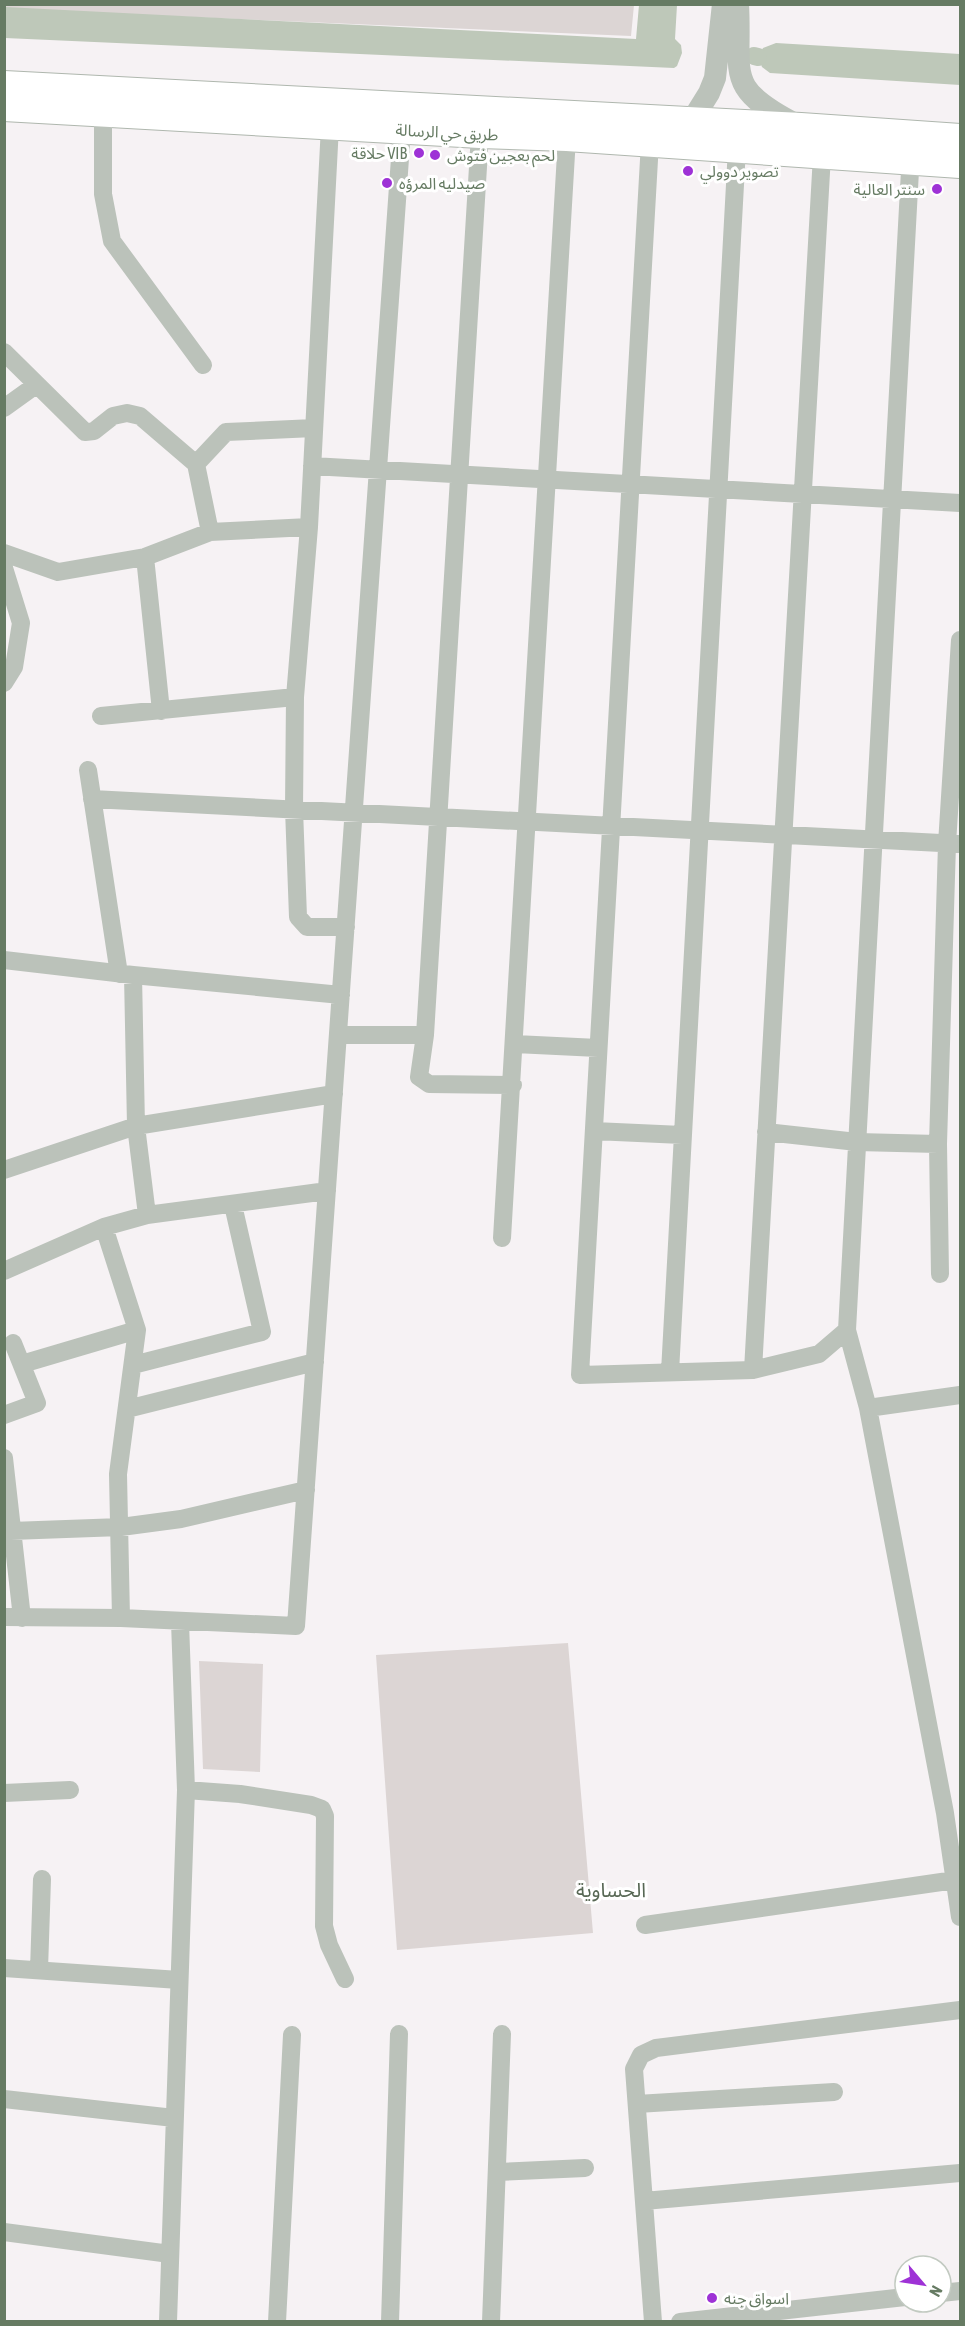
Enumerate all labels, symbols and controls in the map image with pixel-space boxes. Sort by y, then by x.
street label: طريق حي الرسالة [395,120,499,147]
place label: حلاقة VIB [351,144,407,162]
marker: حلاقة VIB [412,146,426,160]
place label: لحم بعجين فتوش [447,146,555,168]
marker: لحم بعجين فتوش [428,148,442,162]
place label: تصوير دوولي [700,162,779,184]
marker: تصوير دوولي [681,164,695,178]
place label: صيدليه المرؤه [399,174,485,193]
marker: صيدليه المرؤه [380,176,394,190]
place label: سنتر العالية [854,180,925,199]
marker: سنتر العالية [930,182,944,196]
district label: الحساوية [576,1878,646,1902]
north arrow [893,2254,953,2314]
text: N [926,2283,946,2300]
place label: اسواق جنه [724,2289,789,2308]
marker: اسواق جنه [705,2291,719,2305]

